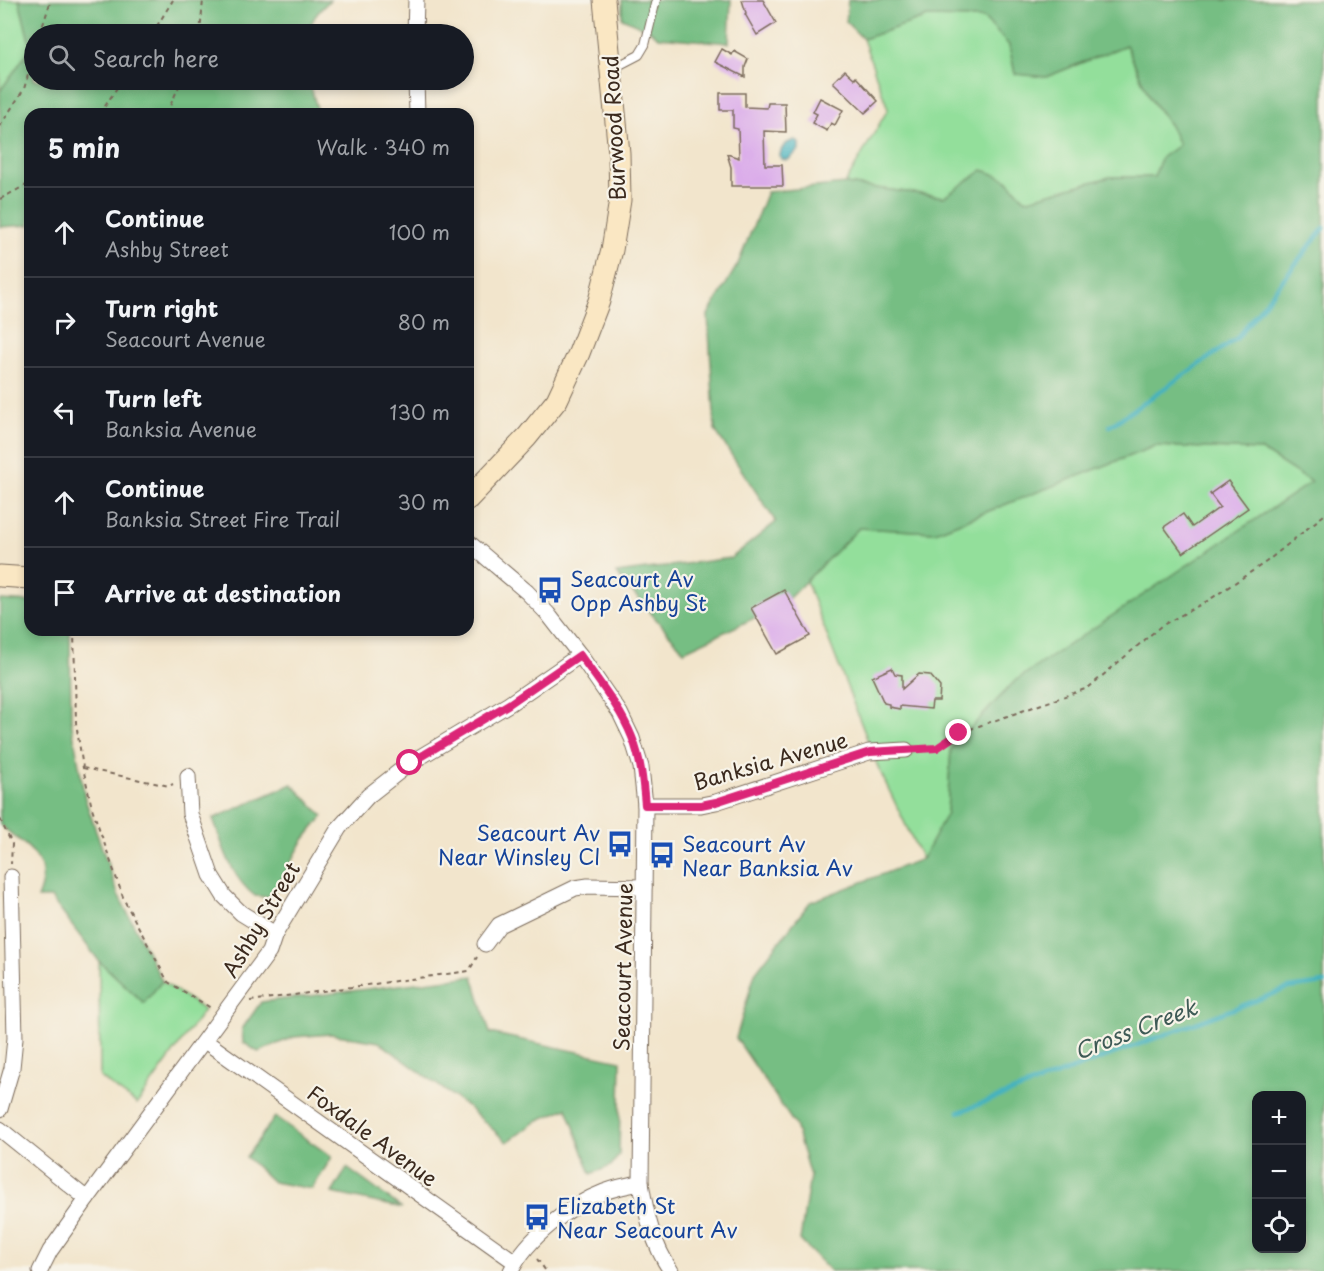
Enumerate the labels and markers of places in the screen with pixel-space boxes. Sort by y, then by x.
place label: Seacourt Av Opp Ashby St [570,562,707,618]
bus stop icon: Seacourt Av Opp Ashby St [535,575,565,605]
place label: Seacourt Av Near Winsley Cl [438,816,600,872]
place label: Seacourt Av Near Banksia Av [682,827,853,883]
bus stop icon: Seacourt Av Near Winsley Cl [605,829,635,859]
bus stop icon: Seacourt Av Near Banksia Av [647,840,677,870]
place label: Elizabeth St Near Seacourt Av [557,1189,737,1245]
bus stop icon: Elizabeth St Near Seacourt Av [522,1202,552,1232]

